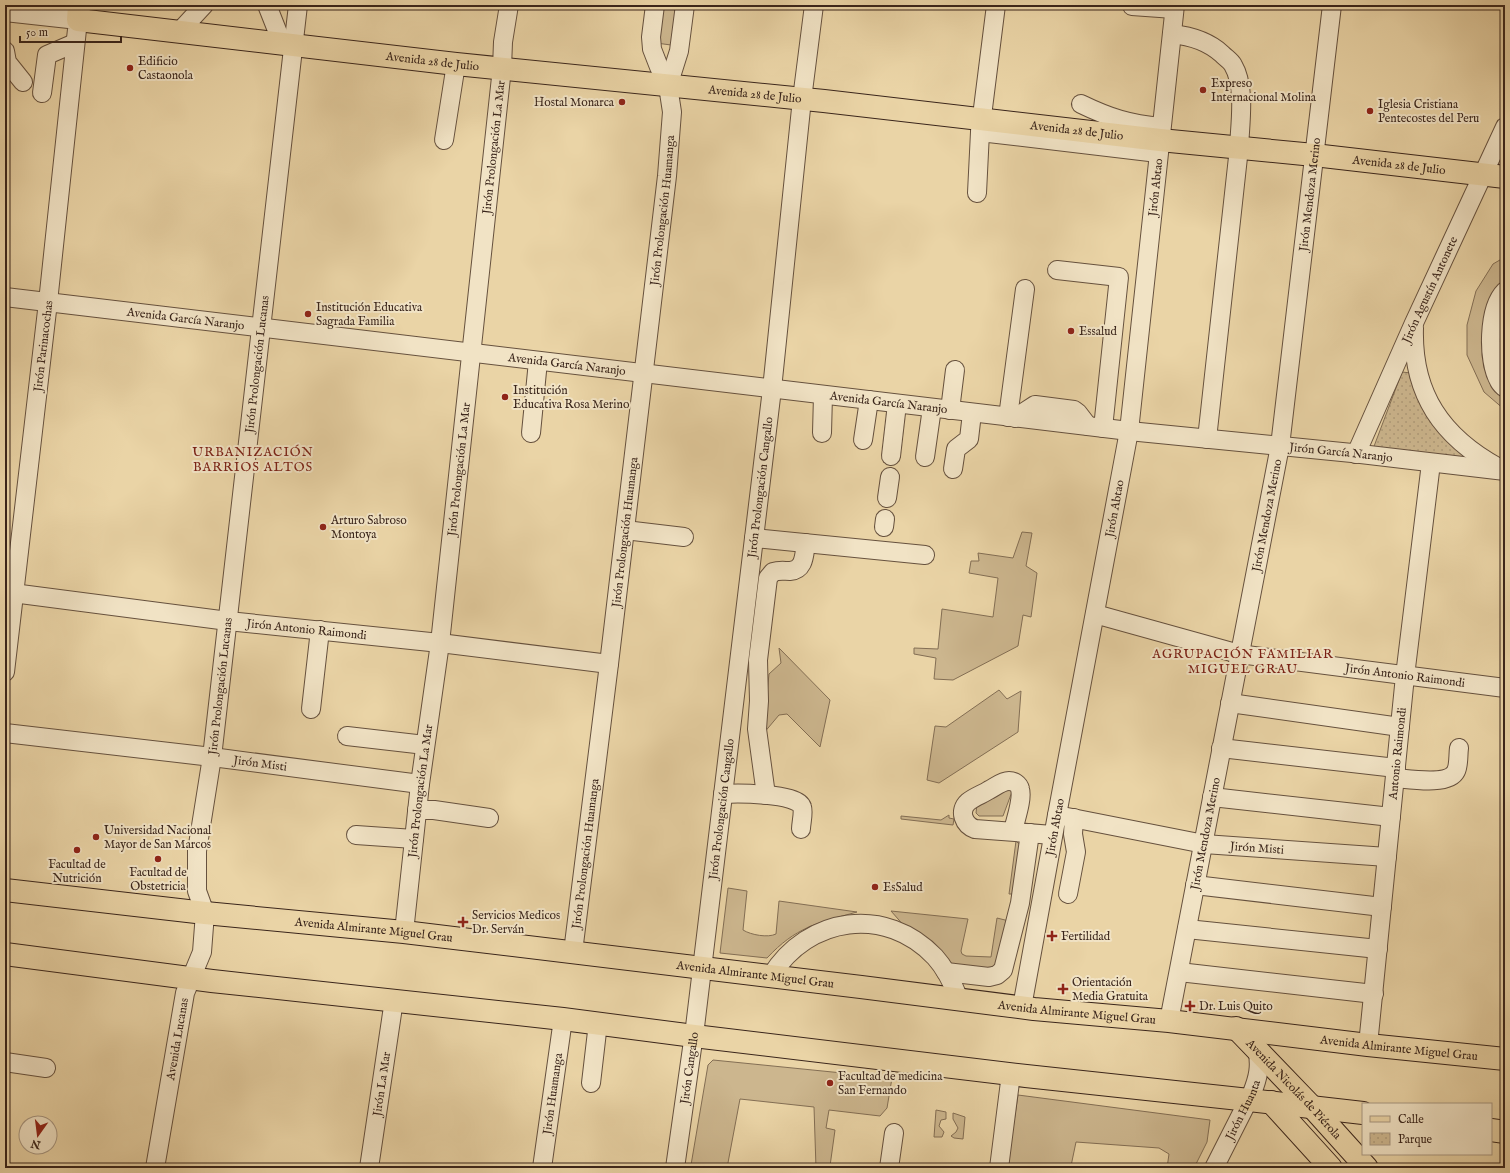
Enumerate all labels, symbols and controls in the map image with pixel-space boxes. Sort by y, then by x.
scale bar [20,18,121,44]
text: 50 m [26,25,48,40]
street label: Avenida 28 de Julio [384,49,480,74]
place label: Edificio Castaonola [138,54,194,83]
marker: Edificio Castaonola [125,63,135,73]
place label: Expreso Internacional Molina [1211,76,1317,105]
street label: Jirón Prolongación La Mar [479,79,509,217]
street label: Avenida 28 de Julio [707,82,803,107]
marker: Expreso Internacional Molina [1198,85,1208,95]
place label: Hostal Monarca [534,95,615,110]
marker: Hostal Monarca [617,97,627,107]
place label: Iglesia Cristiana Pentecostes del Peru [1378,97,1479,126]
marker: Iglesia Cristiana Pentecostes del Peru [1365,106,1375,116]
street label: Avenida 28 de Julio [1028,118,1125,144]
street label: Jirón Prolongación Huamanga [647,134,678,289]
street label: Jirón Mendoza Merino [1296,136,1324,254]
street label: Avenida 28 de Julio [1351,152,1447,178]
street label: Jirón Abtao [1145,157,1166,219]
street label: Jirón Agustín Antonete [1398,234,1461,348]
street label: Jirón Prolongación Lucanas [242,295,273,436]
street label: Jirón Parinacochas [30,300,58,395]
place label: Institución Educativa Sagrada Familia [316,300,423,329]
street label: Avenida García Naranjo [125,304,246,334]
marker: Institución Educativa Sagrada Familia [303,309,313,319]
place label: Essalud [1079,324,1117,339]
marker: Essalud [1066,326,1076,336]
street label: Avenida García Naranjo [506,350,627,379]
place label: Institución Educativa Rosa Merino [513,383,630,412]
street label: Avenida García Naranjo [828,388,949,417]
marker: Institución Educativa Rosa Merino [500,392,510,402]
street label: Jirón Prolongación La Mar [444,401,474,539]
street label: Jirón Prolongación Cangallo [744,415,777,561]
street label: Jirón García Naranjo [1287,440,1394,466]
district label: URBANIZACIÓN BARRIOS ALTOS [192,444,314,476]
street label: Jirón Prolongación Huamanga [609,455,642,610]
street label: Jirón Mendoza Merino [1249,457,1285,575]
street label: Jirón Abtao [1102,478,1128,541]
place label: Arturo Sabroso Montoya [330,513,407,542]
marker: Arturo Sabroso Montoya [318,522,328,532]
street label: Jirón Antonio Raimondi [244,616,367,643]
street label: Jirón Prolongación Lucanas [205,617,236,758]
district label: AGRUPACIÓN FAMILIAR MIGUEL GRAU [1151,646,1334,678]
street label: Jirón Antonio Raimondi [1342,660,1466,691]
street label: Antonio Raimondi [1386,707,1410,801]
street label: Jirón Prolongación La Mar [405,723,436,861]
street label: Jirón Prolongación Cangallo [706,737,738,883]
street label: Jirón Misti [230,753,288,775]
street label: Jirón Mendoza Merino [1187,775,1224,893]
street label: Jirón Prolongación Huamanga [569,777,603,932]
street label: Jirón Abtao [1042,797,1068,859]
place label: Universidad Nacional Mayor de San Marcos [104,823,212,852]
marker: Universidad Nacional Mayor de San Marcos [91,832,101,842]
street label: Jirón Misti [1227,839,1284,858]
marker: Facultad de Nutrición [72,845,82,855]
marker: Facultad de Obstetricia [153,854,163,864]
place label: Facultad de Nutrición [48,857,106,886]
place label: Facultad de Obstetricia [129,865,187,894]
place label: EsSalud [883,880,923,895]
marker: EsSalud [870,882,880,892]
place label: Servicios Medicos Dr. Serván [472,908,560,937]
street label: Avenida Almirante Miguel Grau [293,915,454,946]
marker: Servicios Medicos Dr. Serván [457,916,469,928]
place label: Fertilidad [1061,929,1111,944]
marker: Fertilidad [1046,930,1058,942]
street label: Avenida Almirante Miguel Grau [675,958,835,992]
place label: Orientación Media Gratuita [1072,975,1149,1004]
marker: Orientación Media Gratuita [1057,983,1069,995]
street label: Avenida Lucanas [163,997,192,1082]
street label: Avenida Almirante Miguel Grau [996,997,1157,1028]
place label: Dr. Luis Quito [1199,999,1273,1014]
marker: Dr. Luis Quito [1184,1000,1196,1012]
street label: Jirón Cangallo [677,1030,702,1107]
street label: Avenida Almirante Miguel Grau [1318,1032,1479,1064]
street label: Avenida Nicolás de Piérola [1242,1035,1345,1143]
street label: Jirón La Mar [370,1050,394,1119]
street label: Jirón Huamanga [540,1051,566,1138]
place label: Facultad de medicina San Fernando [838,1069,943,1098]
street label: Jirón Huanta [1222,1077,1264,1145]
marker: Facultad de medicina San Fernando [825,1078,835,1088]
legend [1362,1103,1492,1155]
text: Calle [1398,1112,1424,1127]
north arrow [18,1115,58,1155]
text: Parque [1398,1132,1433,1148]
text: N [29,1136,43,1152]

